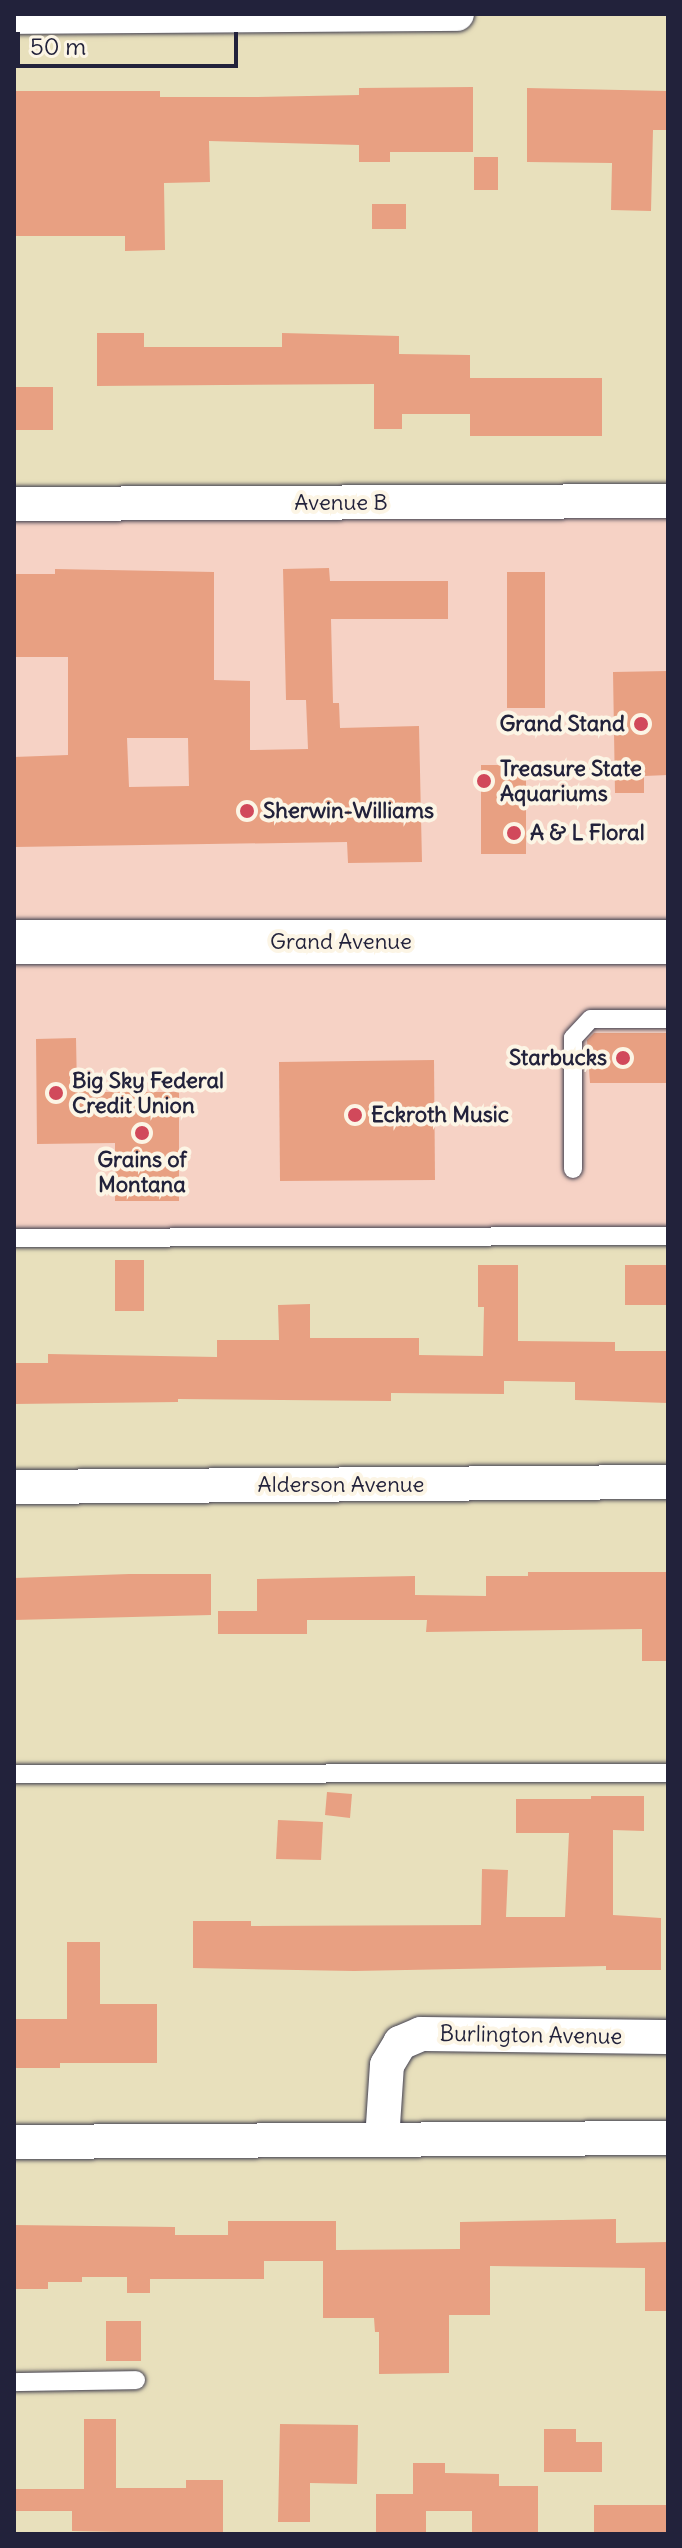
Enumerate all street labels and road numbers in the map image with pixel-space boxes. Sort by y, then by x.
street label: Avenue B [294,490,388,516]
street label: Grand Avenue [270,929,412,955]
street label: Alderson Avenue [258,1472,424,1498]
street label: Burlington Avenue [439,2020,623,2050]

